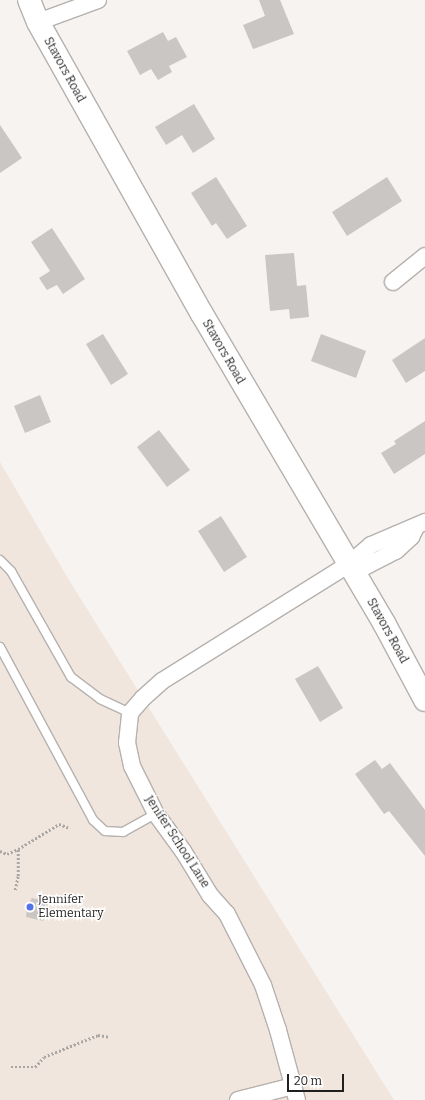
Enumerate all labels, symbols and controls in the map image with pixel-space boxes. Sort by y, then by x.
street label: Stavors Road [40,35,88,105]
street label: Stavors Road [199,317,247,387]
street label: Stavors Road [363,596,411,666]
street label: Jenifer School Lane [142,793,212,891]
place label: Jennifer Elementary [38,893,104,921]
marker: Jennifer Elementary [25,902,35,912]
scale bar [289,1066,346,1092]
text: 20 m [294,1074,322,1088]

